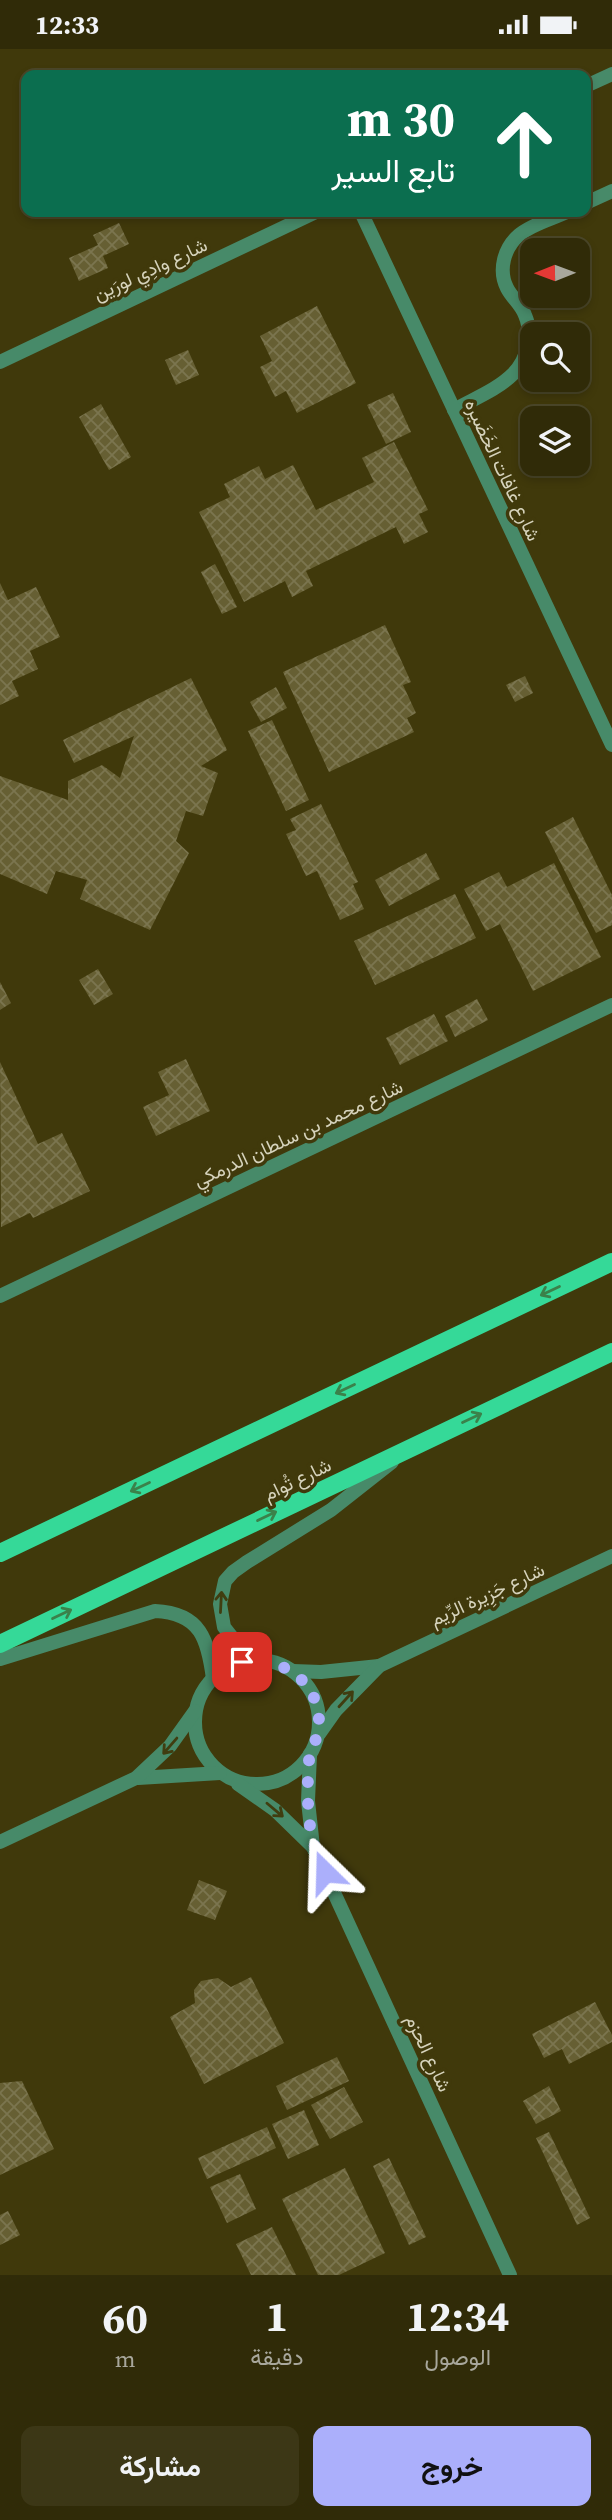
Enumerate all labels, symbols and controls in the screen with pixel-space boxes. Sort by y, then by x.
text: 12:33 [35,7,99,43]
text: 30 m [347,85,455,152]
icon: ahead [479,98,570,189]
text: تابع السير [331,149,455,193]
street label: شارع وادِي لورَين [89,231,213,310]
north arrow [520,238,590,308]
map controls [520,238,590,476]
button: search [520,322,590,392]
street label: شارع غافات الخَضَيره [459,395,547,545]
button: layers [520,406,590,476]
street label: شارع محمد بن سلطان الدرمكي [189,1073,408,1196]
one-way arrow [540,1285,561,1299]
one-way arrow [335,1383,356,1396]
one-way arrow [461,1411,482,1424]
street label: شارع تُوام [259,1451,335,1507]
one-way arrow [129,1481,151,1494]
one-way arrow [256,1509,277,1522]
street label: شارع جَزِيرة الرِّيم [425,1556,550,1634]
one-way arrow [215,1591,228,1614]
one-way arrow [51,1607,72,1620]
pin [212,1632,272,1692]
icon: arrive [223,1643,261,1681]
one-way arrow [338,1690,354,1708]
one-way arrow [162,1737,178,1755]
one-way arrow [265,1802,283,1818]
position arrow [288,1835,362,1909]
street label: شارع الحزم [400,2010,458,2096]
text: 1 [266,2287,288,2345]
text: 12:34 [406,2287,510,2345]
text: 60 [102,2289,148,2347]
text: دقيقة [250,2341,304,2373]
text: الوصول [425,2341,491,2373]
text: m [115,2343,136,2375]
button: مشاركة [21,2426,299,2506]
button: خروج [313,2426,591,2506]

